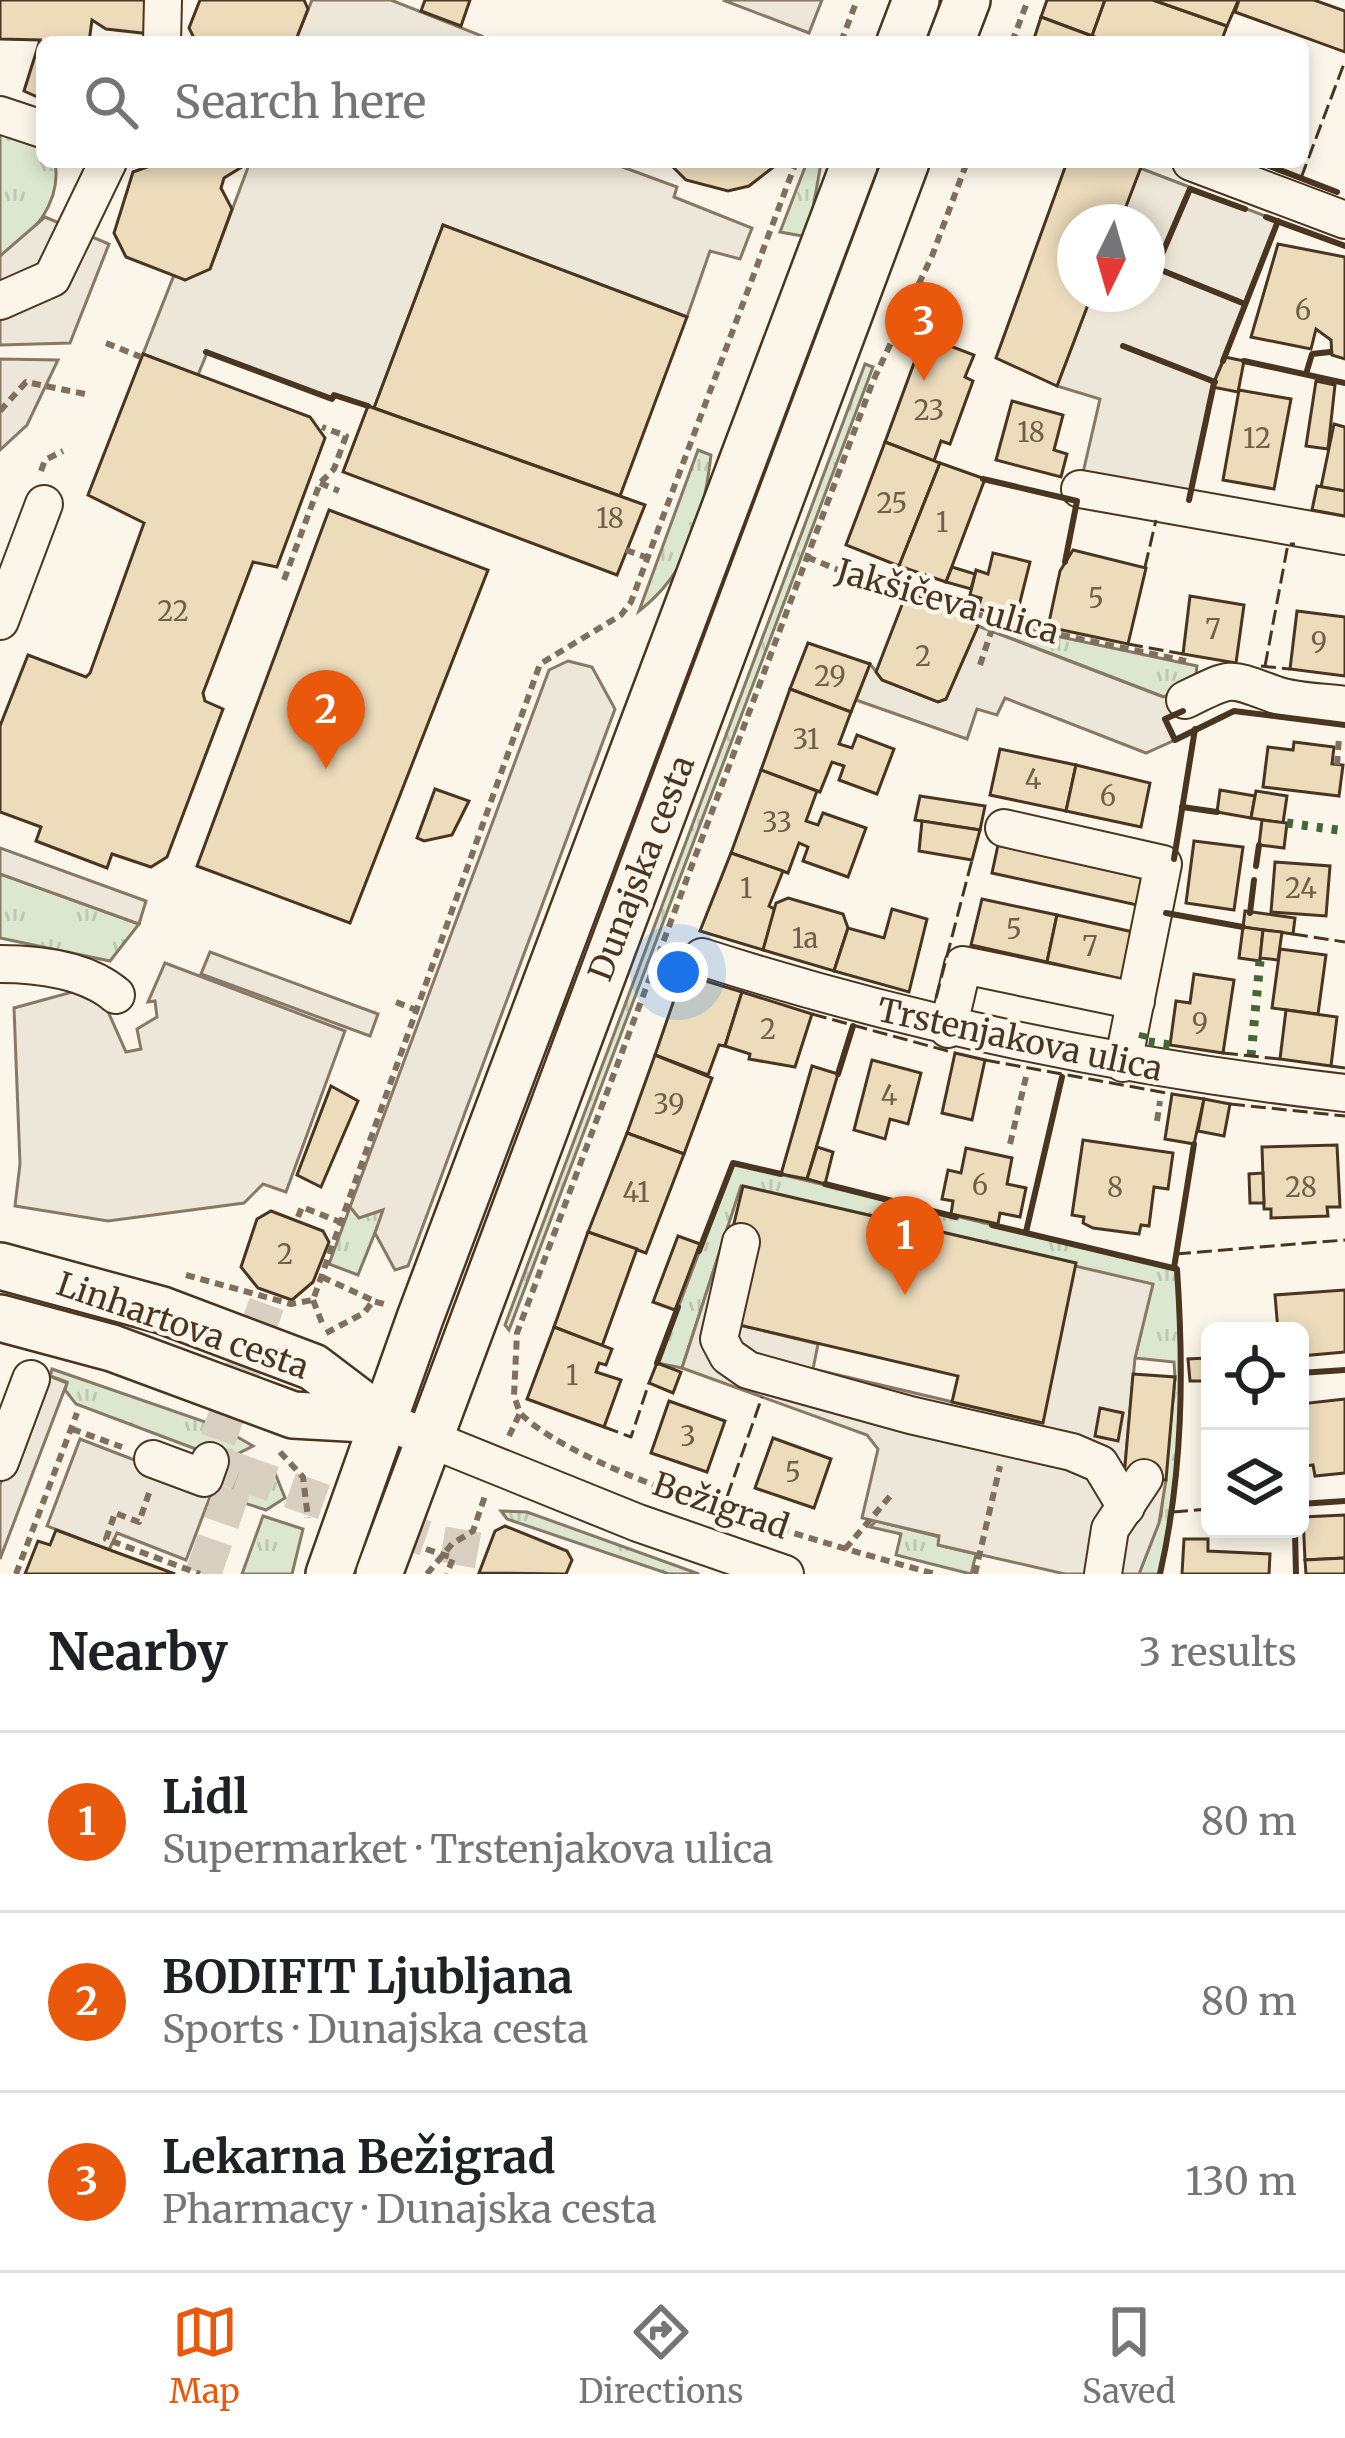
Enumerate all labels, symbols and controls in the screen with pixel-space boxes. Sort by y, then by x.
search box [36,36,1309,168]
icon: search [78,69,144,135]
text: Search here [174,74,426,130]
north arrow [1057,204,1165,312]
pin: 3 [885,282,963,381]
house number: 6 [1295,293,1311,327]
house number: 23 [914,393,944,427]
house number: 18 [1017,415,1045,449]
house number: 12 [1243,421,1271,455]
house number: 25 [877,486,907,520]
house number: 18 [596,501,624,535]
house number: 1 [936,505,948,539]
street label: Jakšičeva ulica [831,550,1064,653]
house number: 5 [1088,581,1104,615]
house number: 22 [157,594,189,628]
house number: 7 [1205,612,1221,646]
house number: 9 [1311,625,1327,659]
house number: 2 [915,639,931,673]
house number: 29 [814,659,846,693]
pin: 2 [287,670,365,769]
house number: 31 [793,722,819,756]
street label: Dunajska cesta [580,750,703,987]
house number: 4 [1025,762,1042,796]
house number: 6 [1100,779,1116,813]
house number: 33 [762,805,792,839]
house number: 1 [740,871,752,905]
house number: 24 [1285,871,1317,905]
house number: 5 [1006,912,1022,946]
house number: 1a [792,921,818,955]
house number: 7 [1082,929,1098,963]
your location [648,942,708,1002]
street label: Trstenjakova ulica [874,989,1166,1090]
house number: 9 [1192,1006,1208,1040]
house number: 2 [760,1012,776,1046]
house number: 4 [881,1078,898,1112]
house number: 39 [653,1087,685,1121]
house number: 6 [972,1168,988,1202]
house number: 8 [1107,1170,1123,1204]
house number: 28 [1285,1170,1317,1204]
house number: 41 [623,1175,649,1209]
pin: 1 [866,1196,944,1295]
house number: 2 [277,1237,293,1271]
street label: Linhartova cesta [52,1263,314,1388]
map controls [1201,1322,1309,1538]
button: locate [1201,1322,1309,1430]
house number: 1 [566,1358,578,1392]
house number: 3 [680,1419,696,1453]
button: layers [1201,1430,1309,1538]
house number: 5 [785,1455,801,1489]
street label: Bežigrad [648,1463,794,1548]
text: Nearby [48,1620,228,1684]
text: 3 results [1139,1628,1297,1677]
text: Lidl [162,1769,248,1825]
text: 1 [78,1797,96,1846]
text: 80 m [1201,1797,1297,1846]
text: Supermarket · Trstenjakova ulica [162,1825,773,1874]
text: BODIFIT Ljubljana [162,1949,573,2005]
text: 2 [76,1977,98,2026]
text: 80 m [1201,1977,1297,2026]
text: Sports · Dunajska cesta [162,2005,588,2054]
text: Lekarna Bežigrad [162,2129,556,2185]
text: 3 [76,2157,98,2206]
text: 130 m [1185,2157,1297,2206]
text: Pharmacy · Dunajska cesta [162,2185,657,2234]
tab: Map [169,2299,240,2412]
tab: Directions [578,2299,743,2412]
tab: Saved [1082,2299,1176,2412]

